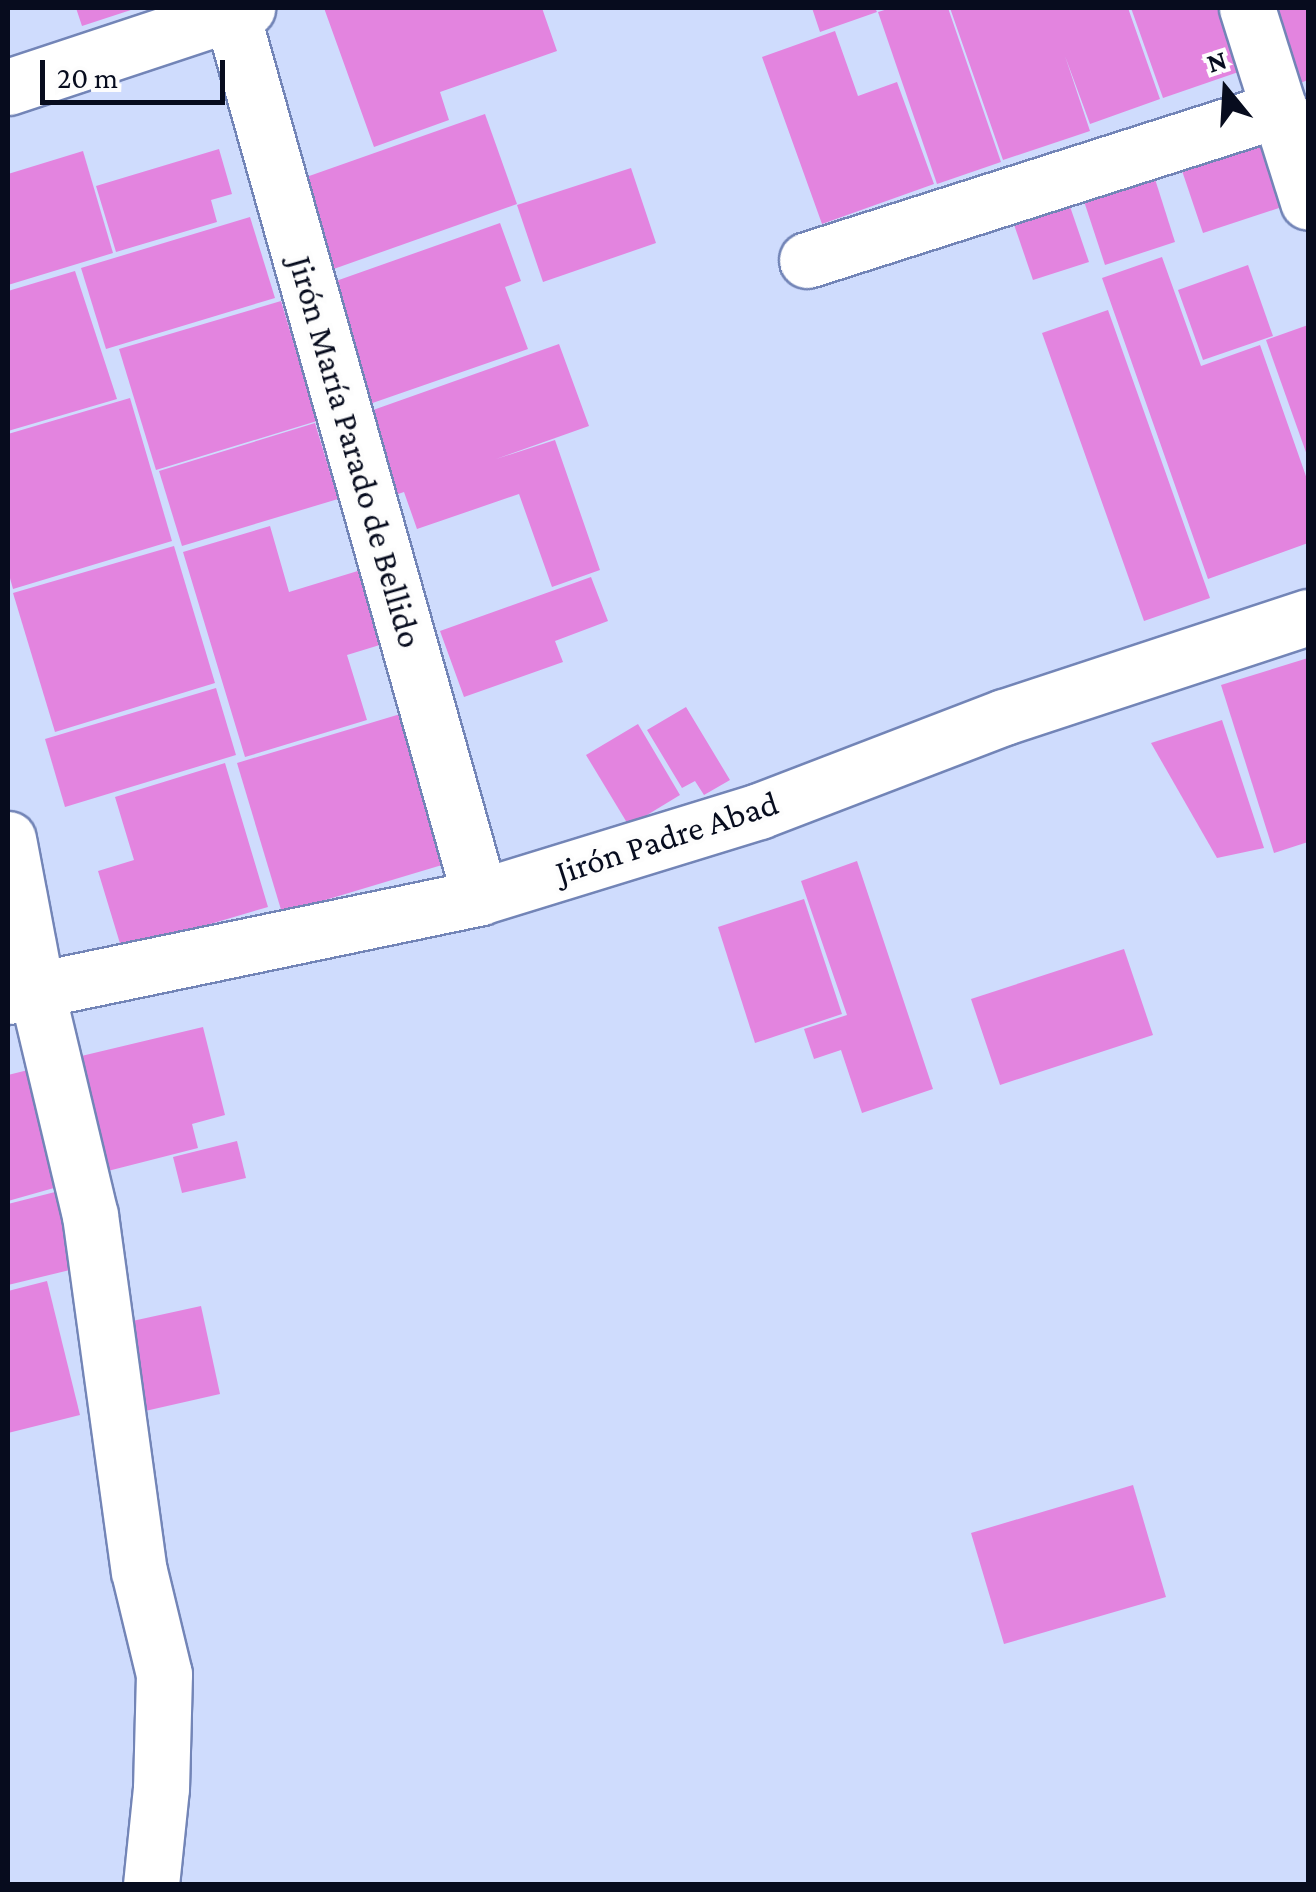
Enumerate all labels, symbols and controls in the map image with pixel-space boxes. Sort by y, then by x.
scale bar [45,40,230,102]
north arrow [1176,40,1276,140]
text: N [1203,43,1230,79]
text: 20 m [57,61,118,94]
street label: Jirón María Parado de Bellido [279,251,431,653]
street label: Jirón Padre Abad [550,782,784,894]

